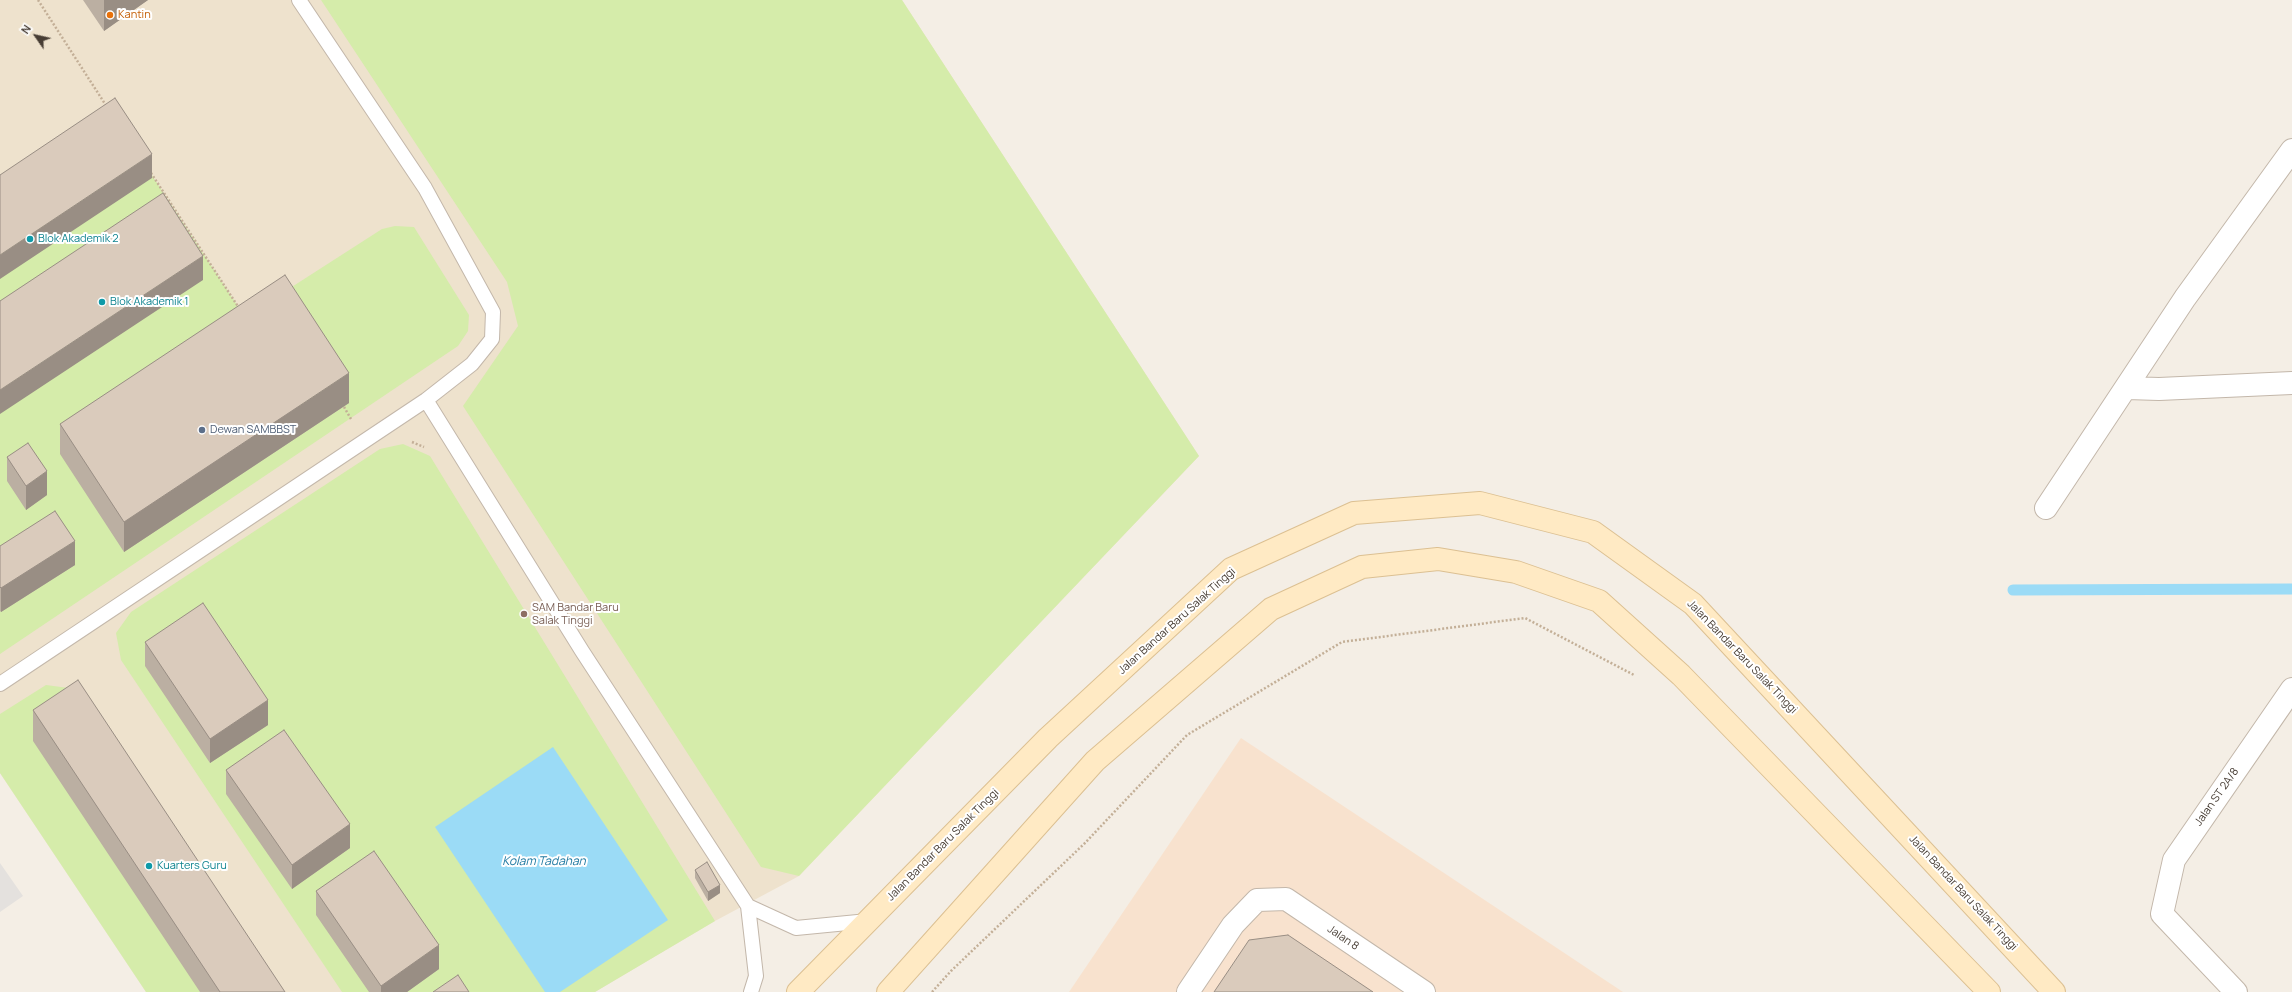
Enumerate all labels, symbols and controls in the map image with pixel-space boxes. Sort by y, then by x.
place label: Kantin [118,8,151,22]
marker: Kantin [105,10,115,20]
north arrow [16,16,56,56]
text: N [17,22,34,36]
place label: Blok Akademik 2 [38,232,119,246]
marker: Blok Akademik 2 [25,234,35,244]
place label: Blok Akademik 1 [110,295,189,309]
marker: Blok Akademik 1 [97,297,107,307]
place label: Dewan SAMBBST [210,423,296,437]
marker: Dewan SAMBBST [197,425,207,435]
street label: Jalan Bandar Baru Salak Tinggi [1116,565,1238,677]
street label: Jalan Bandar Baru Salak Tinggi [1684,597,1800,717]
place label: SAM Bandar Baru Salak Tinggi [532,601,619,627]
marker: SAM Bandar Baru Salak Tinggi [519,609,529,619]
street label: Jalan ST 2A/8 [2192,765,2242,829]
street label: Jalan Bandar Baru Salak Tinggi [884,786,1002,904]
street label: Jalan Bandar Baru Salak Tinggi [1906,833,2020,953]
water label: Kolam Tadahan [502,855,586,869]
place label: Kuarters Guru [157,859,227,873]
marker: Kuarters Guru [144,861,154,871]
street label: Jalan 8 [1325,923,1361,953]

